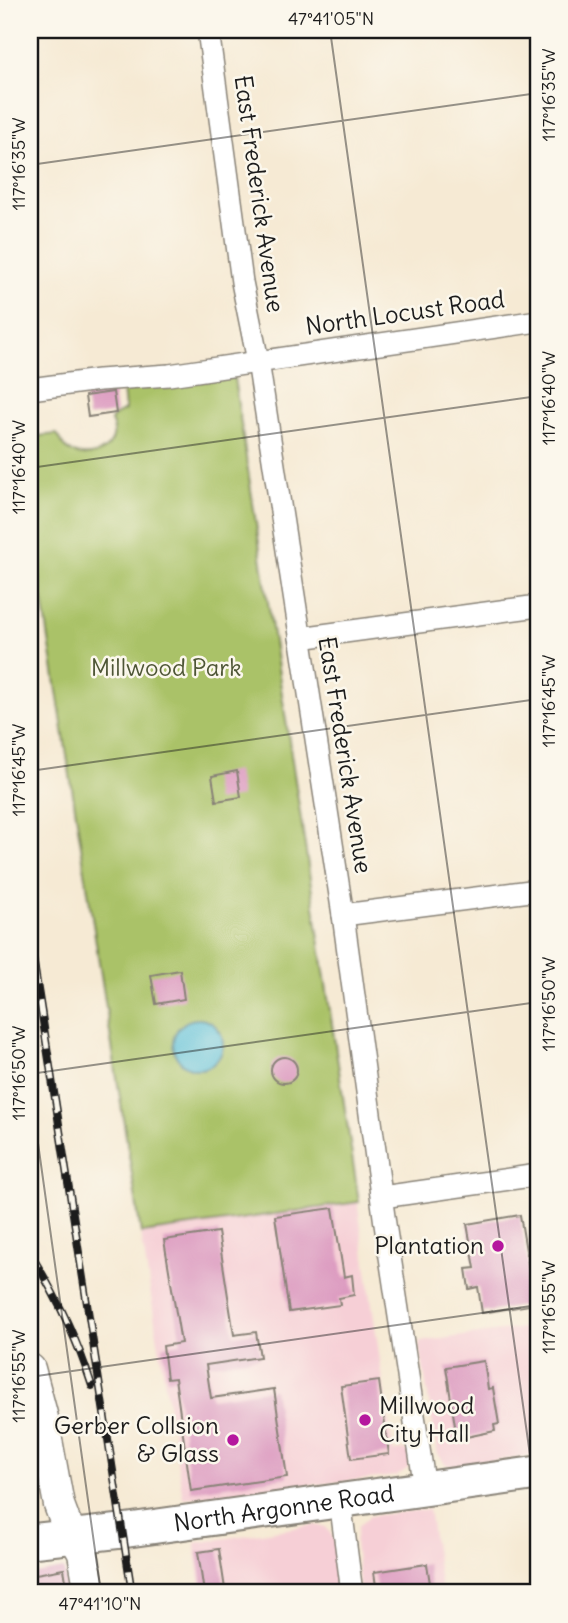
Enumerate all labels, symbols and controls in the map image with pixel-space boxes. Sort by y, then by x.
text: 47°41'05"N [288,7,374,30]
text: 117°16'35"W [537,48,560,142]
street label: East Frederick Avenue [228,73,292,315]
text: 117°16'35"W [7,117,30,211]
street label: North Locust Road [303,283,506,341]
text: 117°16'40"W [537,351,560,445]
text: 117°16'40"W [7,420,30,514]
street label: East Frederick Avenue [312,634,380,875]
park label: Millwood Park [91,652,241,682]
text: 117°16'45"W [537,655,560,747]
text: 117°16'45"W [7,724,30,816]
text: 117°16'50"W [537,957,560,1051]
text: 117°16'50"W [7,1026,30,1120]
place label: Plantation [374,1230,484,1260]
marker: Plantation [490,1238,506,1254]
text: 117°16'55"W [537,1260,560,1354]
text: 117°16'55"W [7,1329,30,1423]
place label: Millwood City Hall [379,1390,474,1448]
place label: Gerber Collsion & Glass [54,1410,219,1468]
marker: Millwood City Hall [357,1412,373,1428]
marker: Gerber Collsion & Glass [225,1432,241,1448]
street label: North Argonne Road [172,1477,396,1538]
text: 47°41'10"N [58,1592,142,1615]

